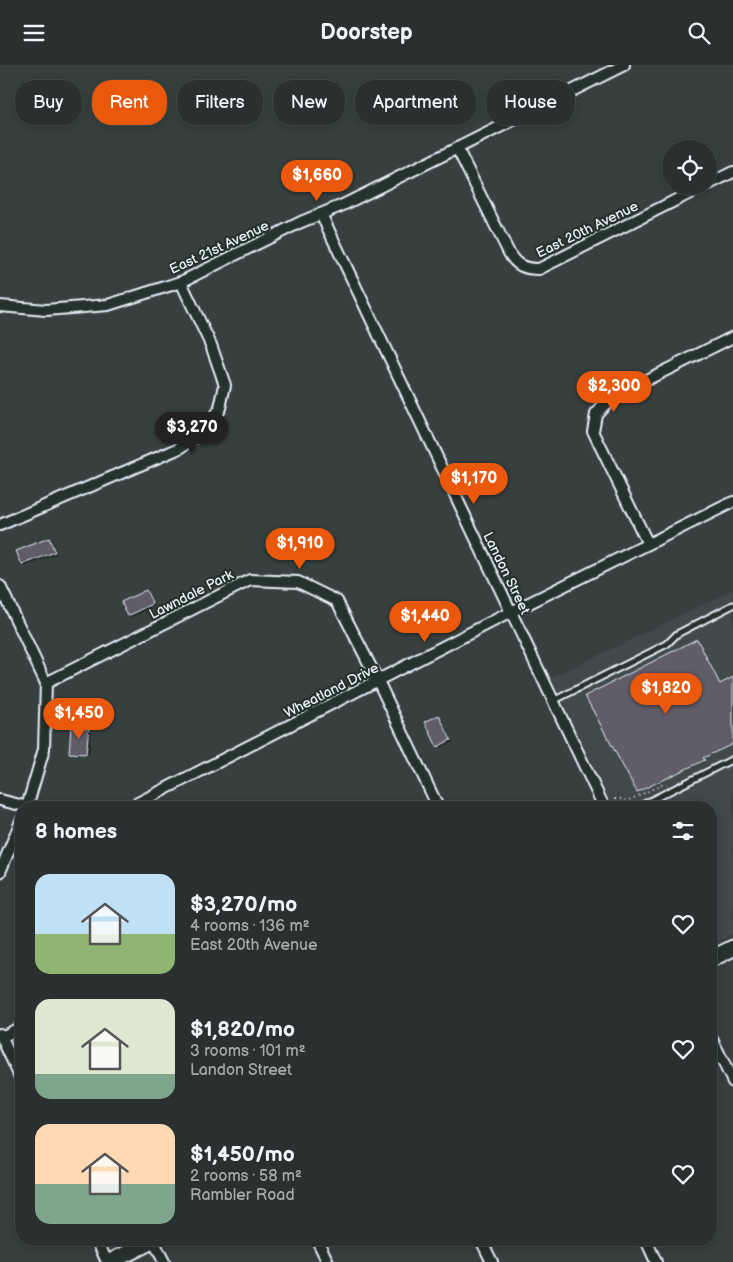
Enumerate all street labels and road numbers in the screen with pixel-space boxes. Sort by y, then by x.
street label: East 20th Avenue [533,197,641,262]
street label: East 21st Avenue [167,217,272,278]
street label: Landon Street [479,529,534,618]
street label: Lawndale Park [146,566,236,623]
street label: Wheatland Drive [281,659,381,722]

